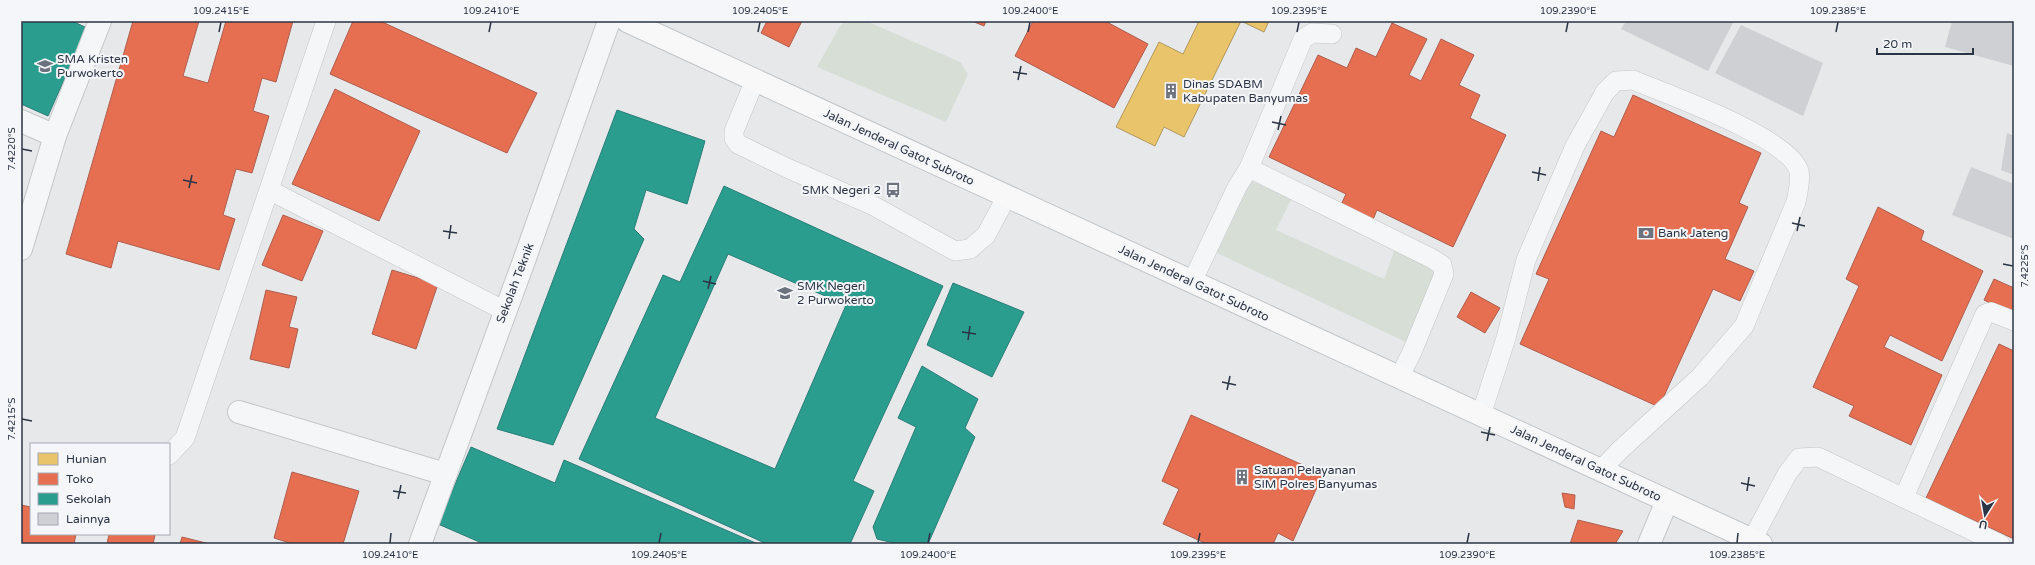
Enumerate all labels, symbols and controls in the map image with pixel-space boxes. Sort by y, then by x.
text: 109.2415°E [193,5,249,17]
text: 109.2410°E [463,5,519,17]
text: 109.2405°E [732,5,788,17]
text: 109.2400°E [1002,5,1058,17]
text: 109.2395°E [1271,5,1327,17]
text: 109.2390°E [1540,5,1596,17]
text: 109.2385°E [1810,5,1866,17]
scale bar [1877,30,1973,56]
text: 20 m [1883,37,1912,51]
place label: SMA Kristen Purwokerto [57,52,128,80]
school or university icon: SMA Kristen Purwokerto [36,57,54,75]
place label: Dinas SDABM Kabupaten Banyumas [1183,77,1308,105]
building icon: Dinas SDABM Kabupaten Banyumas [1162,82,1180,100]
street label: Jalan Jenderal Gatot Subroto [821,106,977,188]
text: 7.4220°S [6,127,18,171]
bus stop icon: SMK Negeri 2 [884,181,902,199]
place label: SMK Negeri 2 [802,183,881,197]
bank icon: Bank Jateng [1637,224,1655,242]
place label: Bank Jateng [1658,226,1728,240]
street label: Sekolah Teknik [493,240,537,325]
street label: Jalan Jenderal Gatot Subroto [1116,242,1272,324]
text: 7.4225°S [2019,244,2031,288]
place label: SMK Negeri 2 Purwokerto [797,279,874,307]
school or university icon: SMK Negeri 2 Purwokerto [776,284,794,302]
text: 7.4215°S [6,397,18,441]
street label: Jalan Jenderal Gatot Subroto [1508,422,1664,504]
legend [30,443,170,535]
text: Hunian [66,452,107,466]
place label: Satuan Pelayanan SIM Polres Banyumas [1254,463,1378,491]
building icon: Satuan Pelayanan SIM Polres Banyumas [1233,468,1251,486]
text: Toko [66,472,94,486]
text: Sekolah [66,492,111,506]
north arrow [1965,495,2005,535]
text: Lainnya [66,512,110,526]
text: U [1978,517,1989,532]
text: 109.2410°E [362,549,418,561]
text: 109.2405°E [631,549,687,561]
text: 109.2400°E [900,549,956,561]
text: 109.2395°E [1170,549,1226,561]
text: 109.2390°E [1439,549,1495,561]
text: 109.2385°E [1709,549,1765,561]

